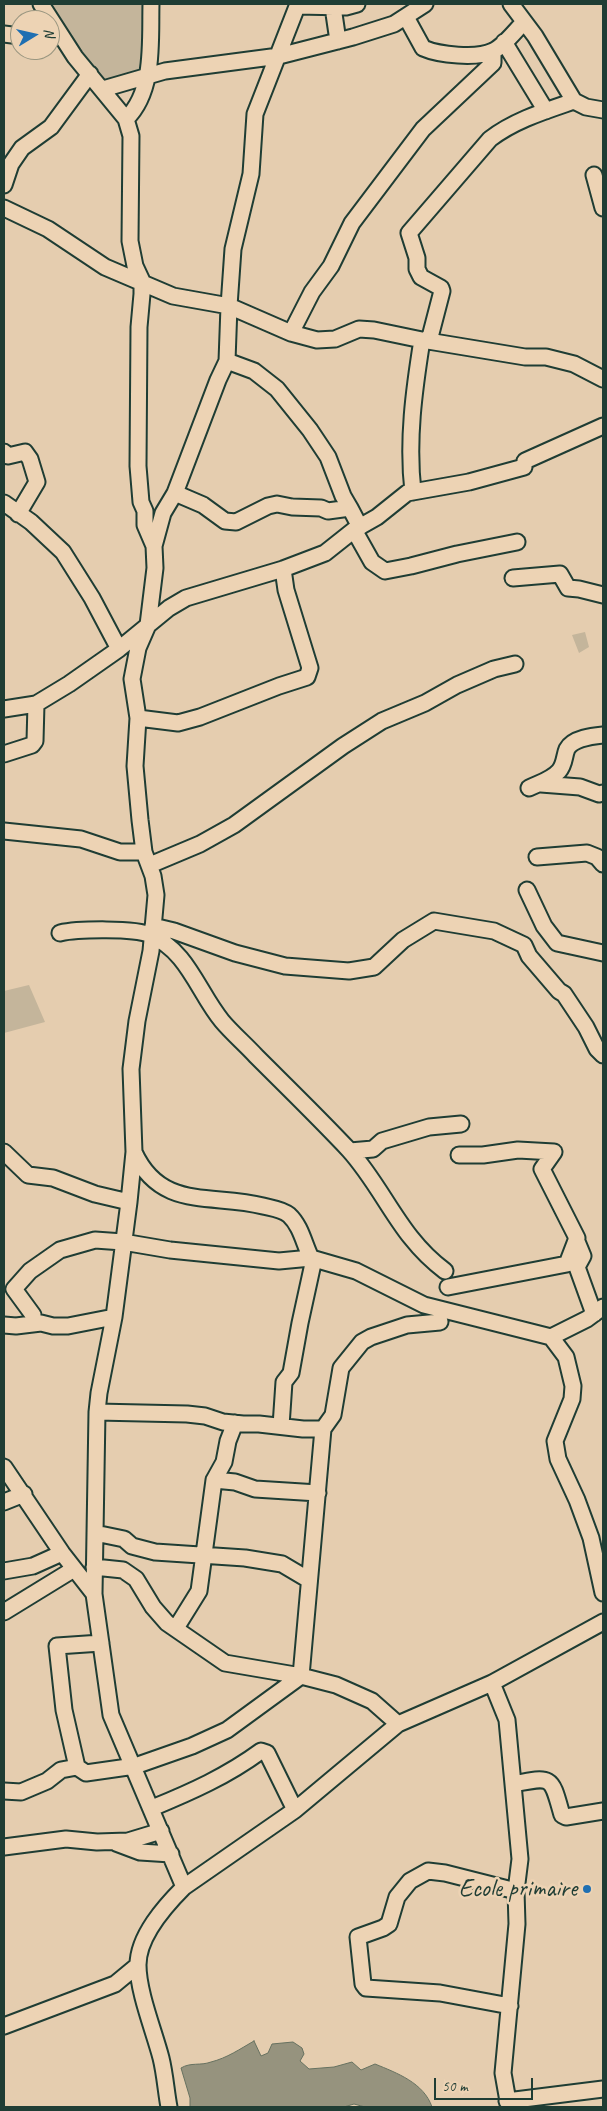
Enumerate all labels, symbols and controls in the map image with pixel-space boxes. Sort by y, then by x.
north arrow [10,10,60,60]
text: N [40,27,58,38]
place label: Ecole primaire [459,1874,577,1904]
marker: Ecole primaire [581,1883,593,1895]
scale bar [437,2068,536,2100]
text: 50 m [442,2077,468,2096]

